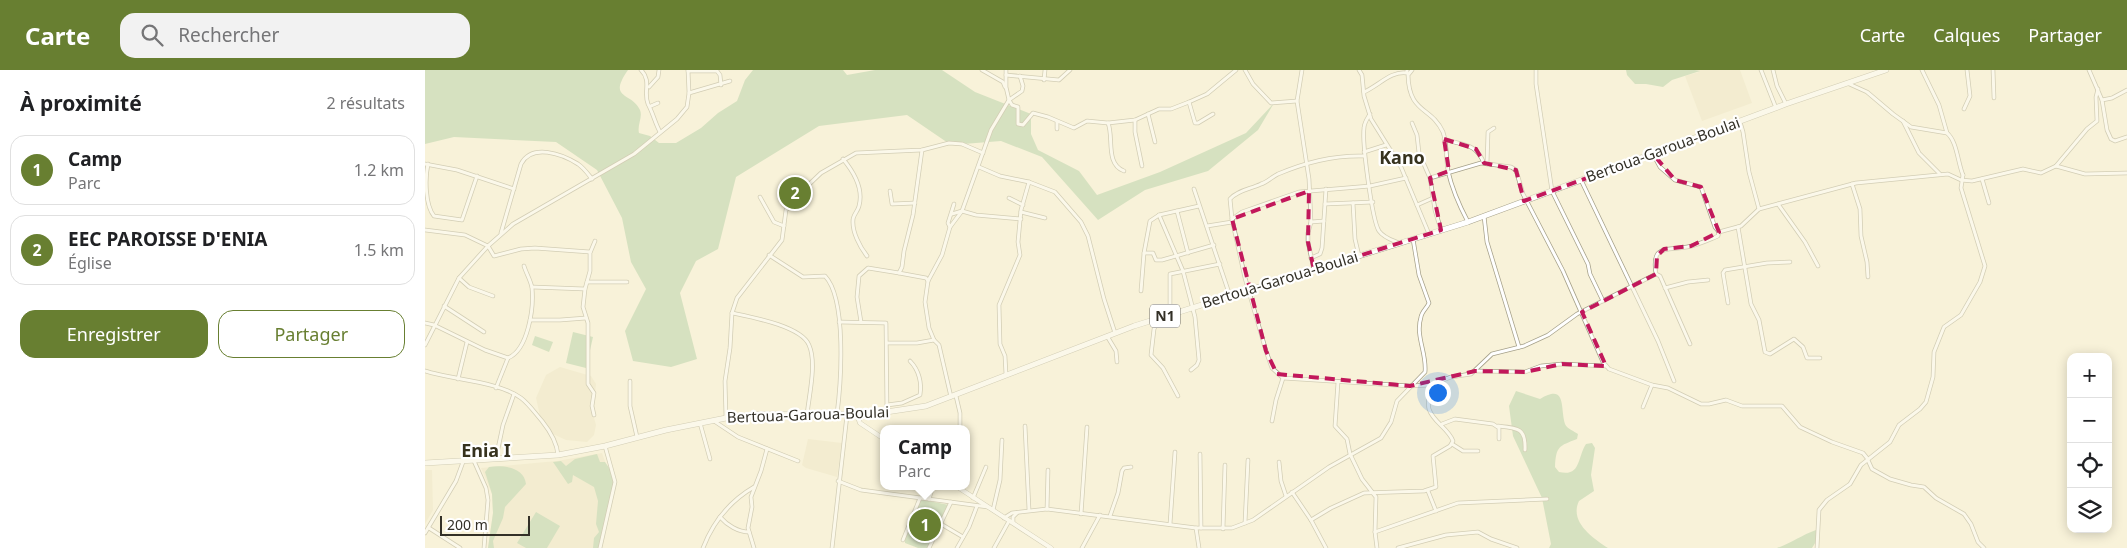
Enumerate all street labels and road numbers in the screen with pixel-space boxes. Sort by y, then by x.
street label: Bertoua-Garoua-Boulai [1583,112,1742,186]
street label: Bertoua-Garoua-Boulai [1199,246,1360,312]
road number: N1 [1150,305,1180,328]
street label: Bertoua-Garoua-Boulai [726,401,890,427]

